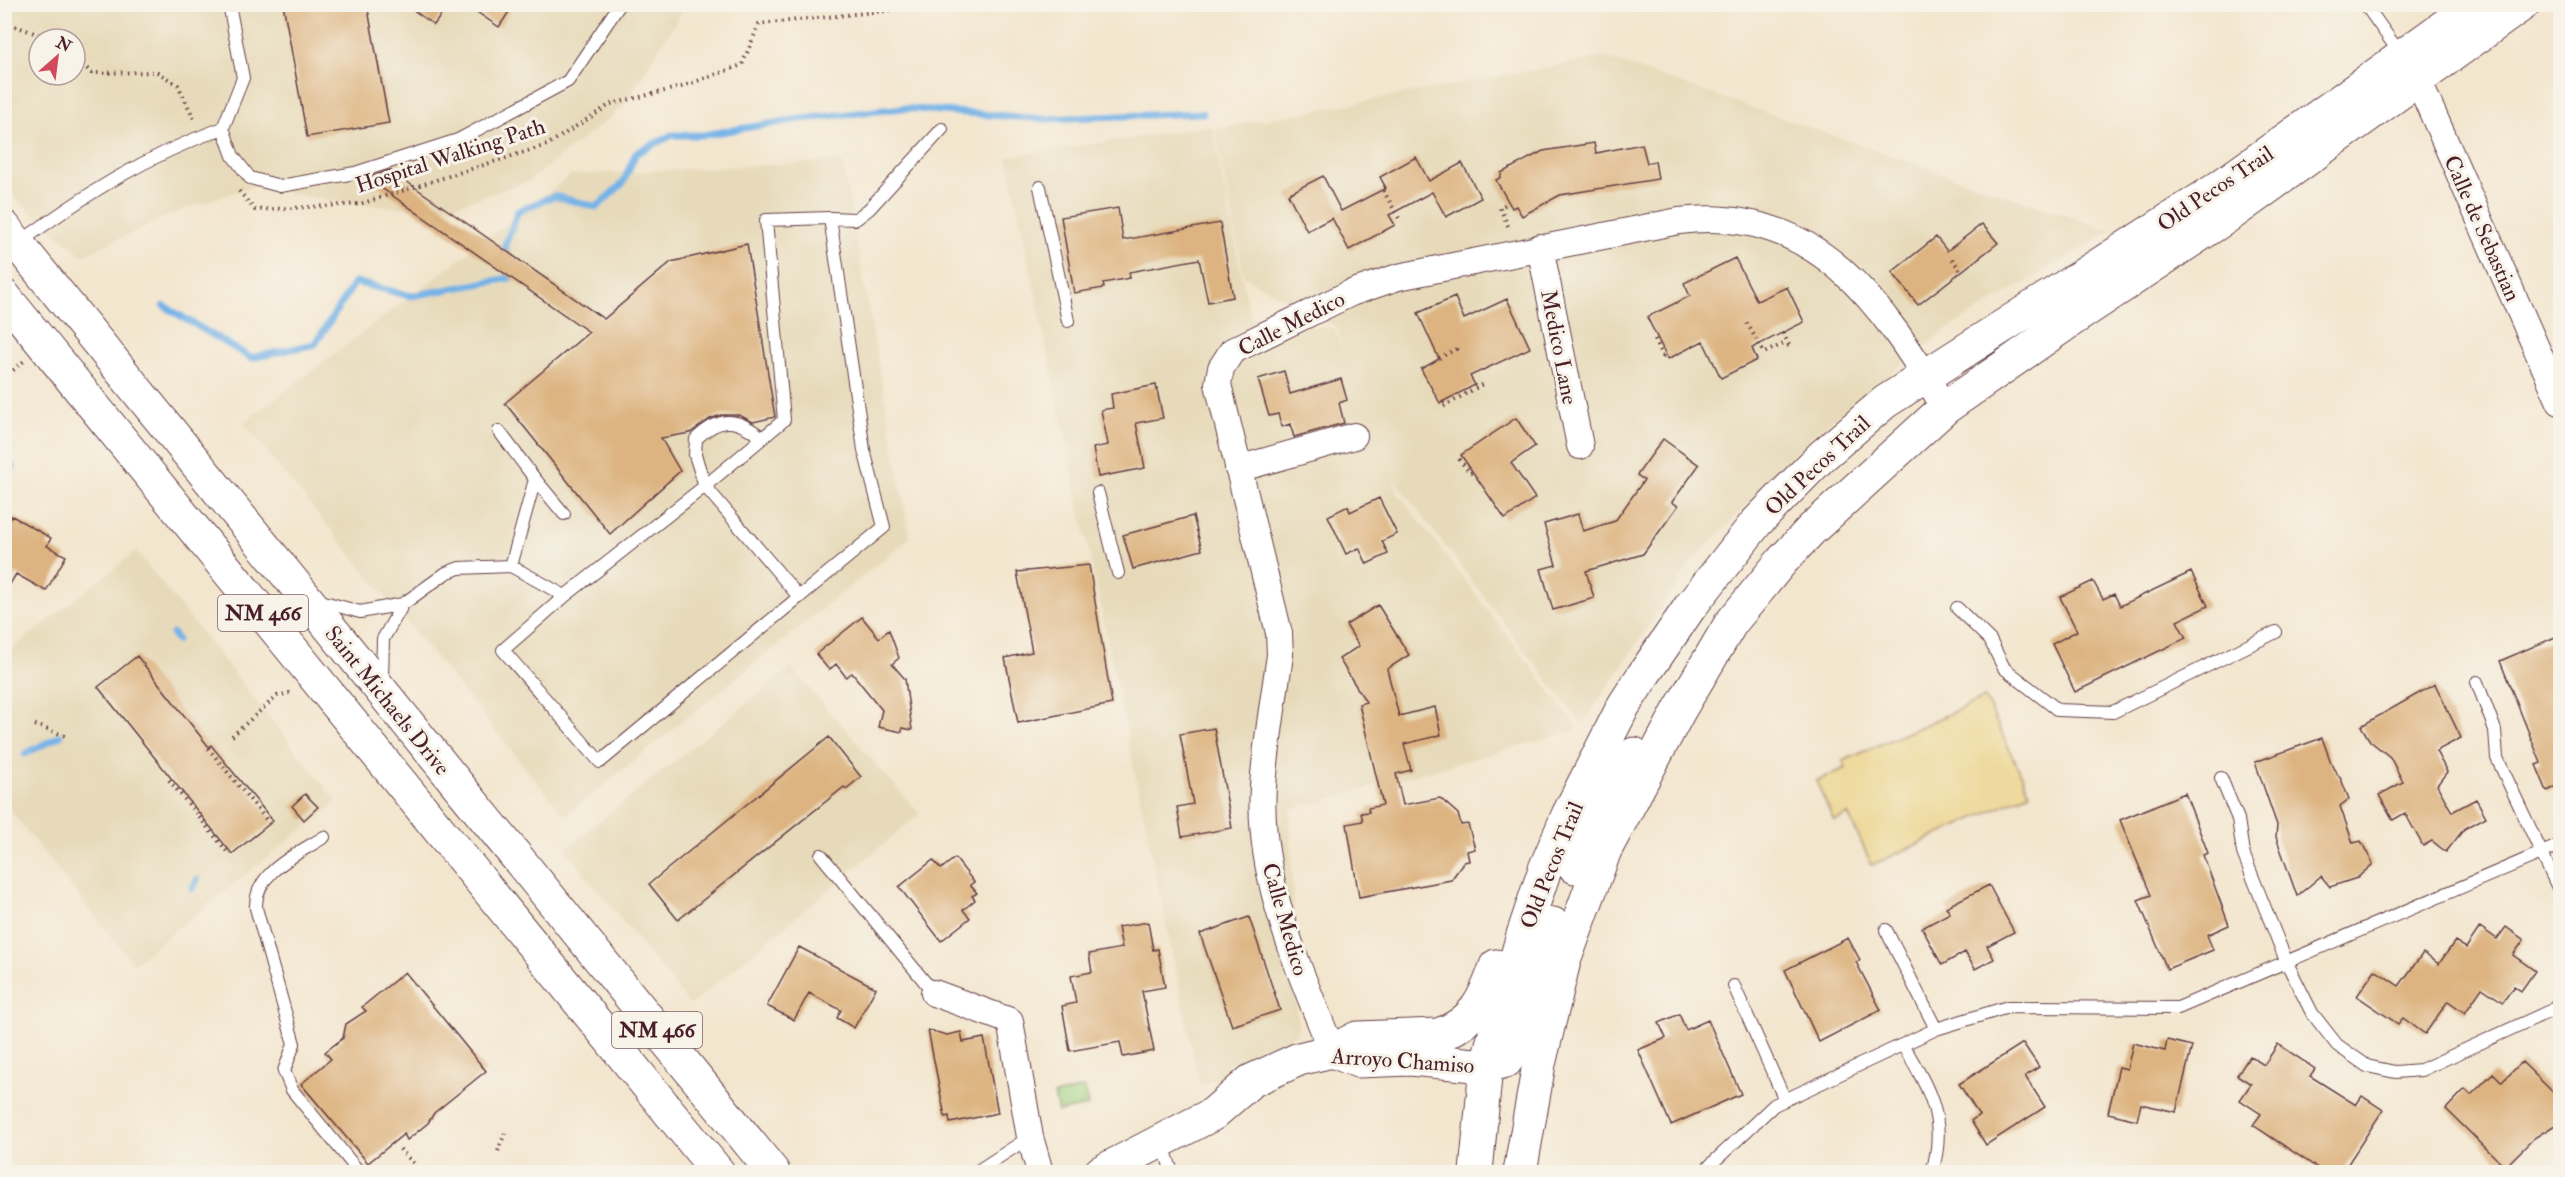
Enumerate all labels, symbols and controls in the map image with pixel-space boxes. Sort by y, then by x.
north arrow [27,27,87,87]
text: N [52,32,75,57]
street label: Hospital Walking Path [352,112,549,201]
street label: Old Pecos Trail [2152,139,2279,238]
street label: Calle de Sebastian [2437,151,2527,306]
street label: Calle Medico [1233,285,1350,363]
street label: Medico Lane [1534,287,1584,407]
street label: Old Pecos Trail [1759,409,1877,522]
road number: NM 466 [218,595,308,631]
street label: Saint Michaels Drive [318,620,456,781]
street label: Old Pecos Trail [1514,797,1590,933]
street label: Calle Medico [1256,860,1315,979]
road number: NM 466 [612,1012,702,1048]
street label: Arroyo Chamiso [1329,1042,1475,1080]

